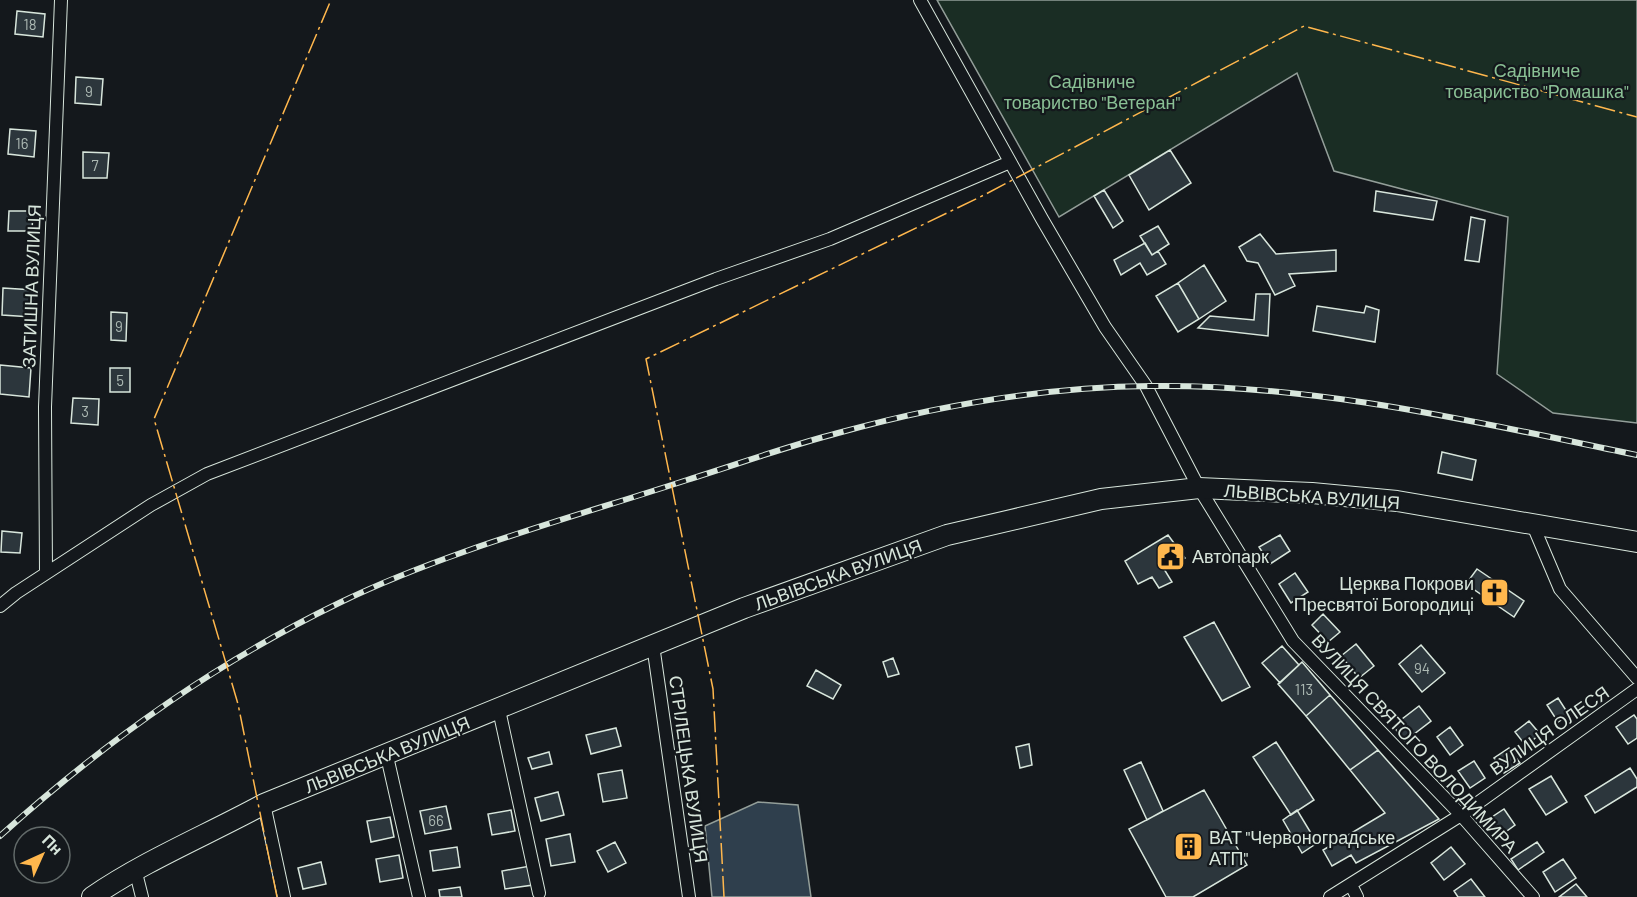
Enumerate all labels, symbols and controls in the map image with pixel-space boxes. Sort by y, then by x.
house number: 18 [23,15,37,33]
park label: Садівниче товариство "Ромашка" [1445,59,1629,102]
park label: Садівниче товариство "Ветеран" [1004,70,1181,113]
house number: 9 [85,82,93,100]
house number: 16 [16,134,28,152]
house number: 7 [91,156,99,174]
street label: ЗАТИШНА ВУЛИЦЯ [17,204,45,368]
house number: 9 [115,317,123,335]
house number: 5 [116,371,124,389]
house number: 3 [81,402,89,420]
street label: ЛЬВІВСЬКА ВУЛИЦЯ [1223,479,1401,513]
street label: ЛЬВІВСЬКА ВУЛИЦЯ [751,534,925,614]
public building icon: Автопарк [1155,540,1187,572]
place label: Автопарк [1192,545,1269,567]
place label: Церква Покрови Пресвятої Богородиці [1294,572,1474,615]
church icon: Церква Покрови Пресвятої Богородиці [1479,577,1511,609]
street label: ВУЛИЦЯ СВЯТОГО ВОЛОДИМИРА [1308,629,1522,857]
house number: 94 [1414,659,1430,677]
street label: СТРІЛЕЦЬКА ВУЛИЦЯ [665,674,713,864]
house number: 113 [1295,680,1313,698]
street label: ВУЛИЦЯ ОЛЕСЯ [1485,681,1613,779]
street label: ЛЬВІВСЬКА ВУЛИЦЯ [301,711,473,797]
house number: 66 [428,811,444,829]
north arrow [12,825,72,885]
place label: ВАТ "Червоноградське АТП" [1209,826,1395,869]
text: Пн [39,830,67,858]
building icon: ВАТ "Червоноградське АТП" [1172,831,1204,863]

